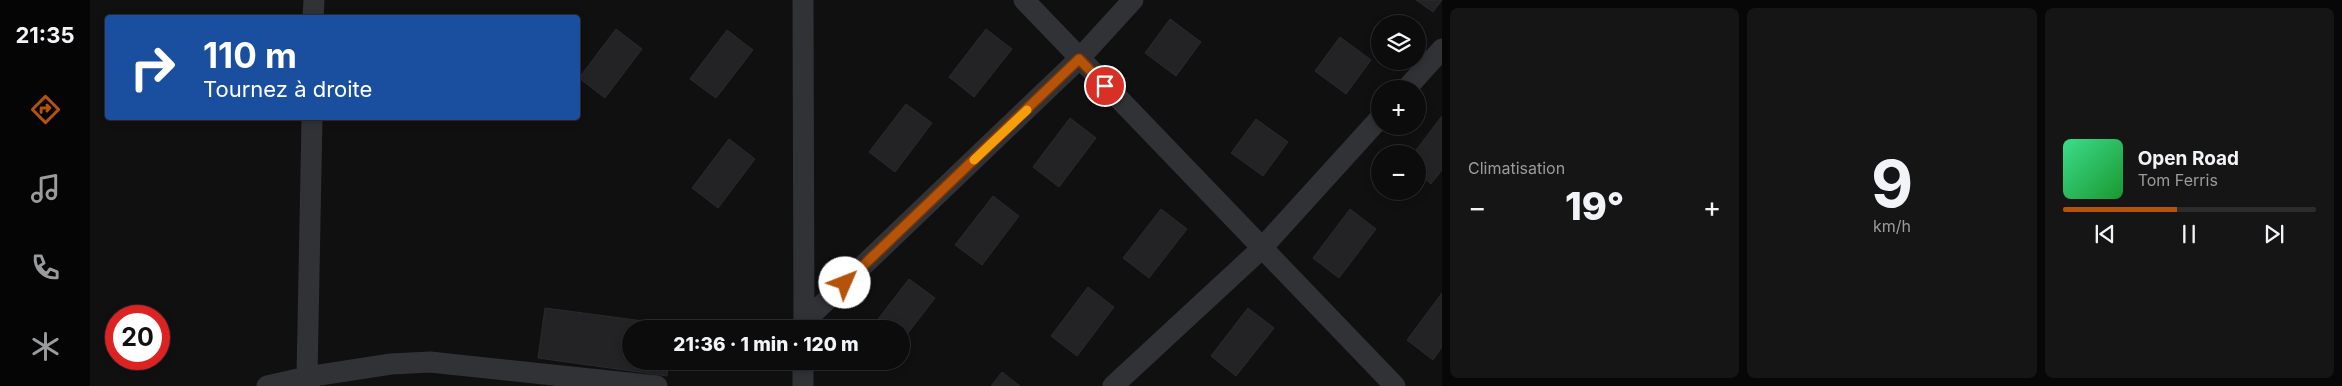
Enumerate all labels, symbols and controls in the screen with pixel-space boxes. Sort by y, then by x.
map controls [1371,15,1426,200]
button: layers [1371,15,1426,70]
text: 21:35 [16,22,74,48]
text: 110 m [203,34,297,76]
icon: right [120,35,185,100]
pin [1084,65,1126,107]
icon: arrive [1091,72,1119,100]
text: Tournez à droite [203,76,372,102]
button: + [1371,80,1426,135]
icon: directions [28,92,63,127]
text: 9 [1871,144,1913,223]
button: − [1371,145,1426,200]
text: Open Road [2138,147,2239,170]
text: Climatisation [1468,158,1565,178]
text: Tom Ferris [2138,170,2218,190]
icon: music [28,171,63,206]
text: 19° [1565,183,1624,229]
text: − [1468,190,1487,224]
text: + [1703,190,1721,224]
text: km/h [1873,216,1911,236]
icon: previous [2091,220,2119,248]
icon: pause [2175,220,2203,248]
icon: next [2260,220,2288,248]
icon: phone [28,250,63,285]
position arrow [818,256,870,308]
speed limit sign: 20 [105,305,170,370]
icon: climate [28,329,63,364]
text: 21:36 · 1 min · 120 m [673,333,859,356]

